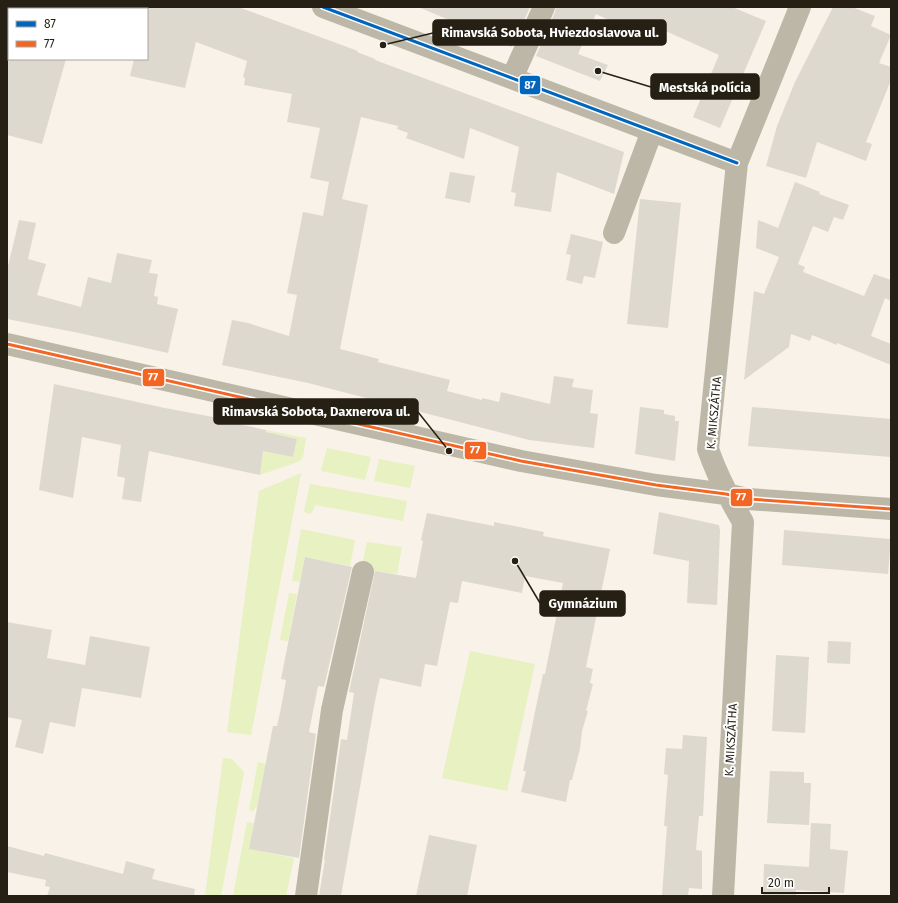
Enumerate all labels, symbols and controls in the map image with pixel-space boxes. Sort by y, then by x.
legend [8,8,148,60]
text: 87 [44,17,56,31]
callout: Rimavská Sobota, Hviezdoslavova ul. [433,20,666,45]
text: Rimavská Sobota, Hviezdoslavova ul. [441,25,659,40]
text: 77 [44,37,55,51]
callout: Mestská polícia [651,74,759,99]
line badge: 87 [519,75,541,95]
text: 87 [524,79,536,92]
text: Mestská polícia [659,80,751,95]
line badge: 77 [142,368,165,387]
text: 77 [148,371,158,384]
street label: K. MIKSZÁTHA [703,376,724,450]
callout: Rimavská Sobota, Daxnerova ul. [214,399,418,424]
text: Rimavská Sobota, Daxnerova ul. [222,404,410,419]
line badge: 77 [464,441,487,460]
text: 77 [470,444,480,457]
line badge: 77 [730,488,753,507]
text: 77 [736,491,746,504]
callout: Gymnázium [540,591,625,616]
text: Gymnázium [549,596,617,611]
street label: K. MIKSZÁTHA [721,703,740,777]
scale bar [762,869,829,895]
text: 20 m [768,876,794,890]

